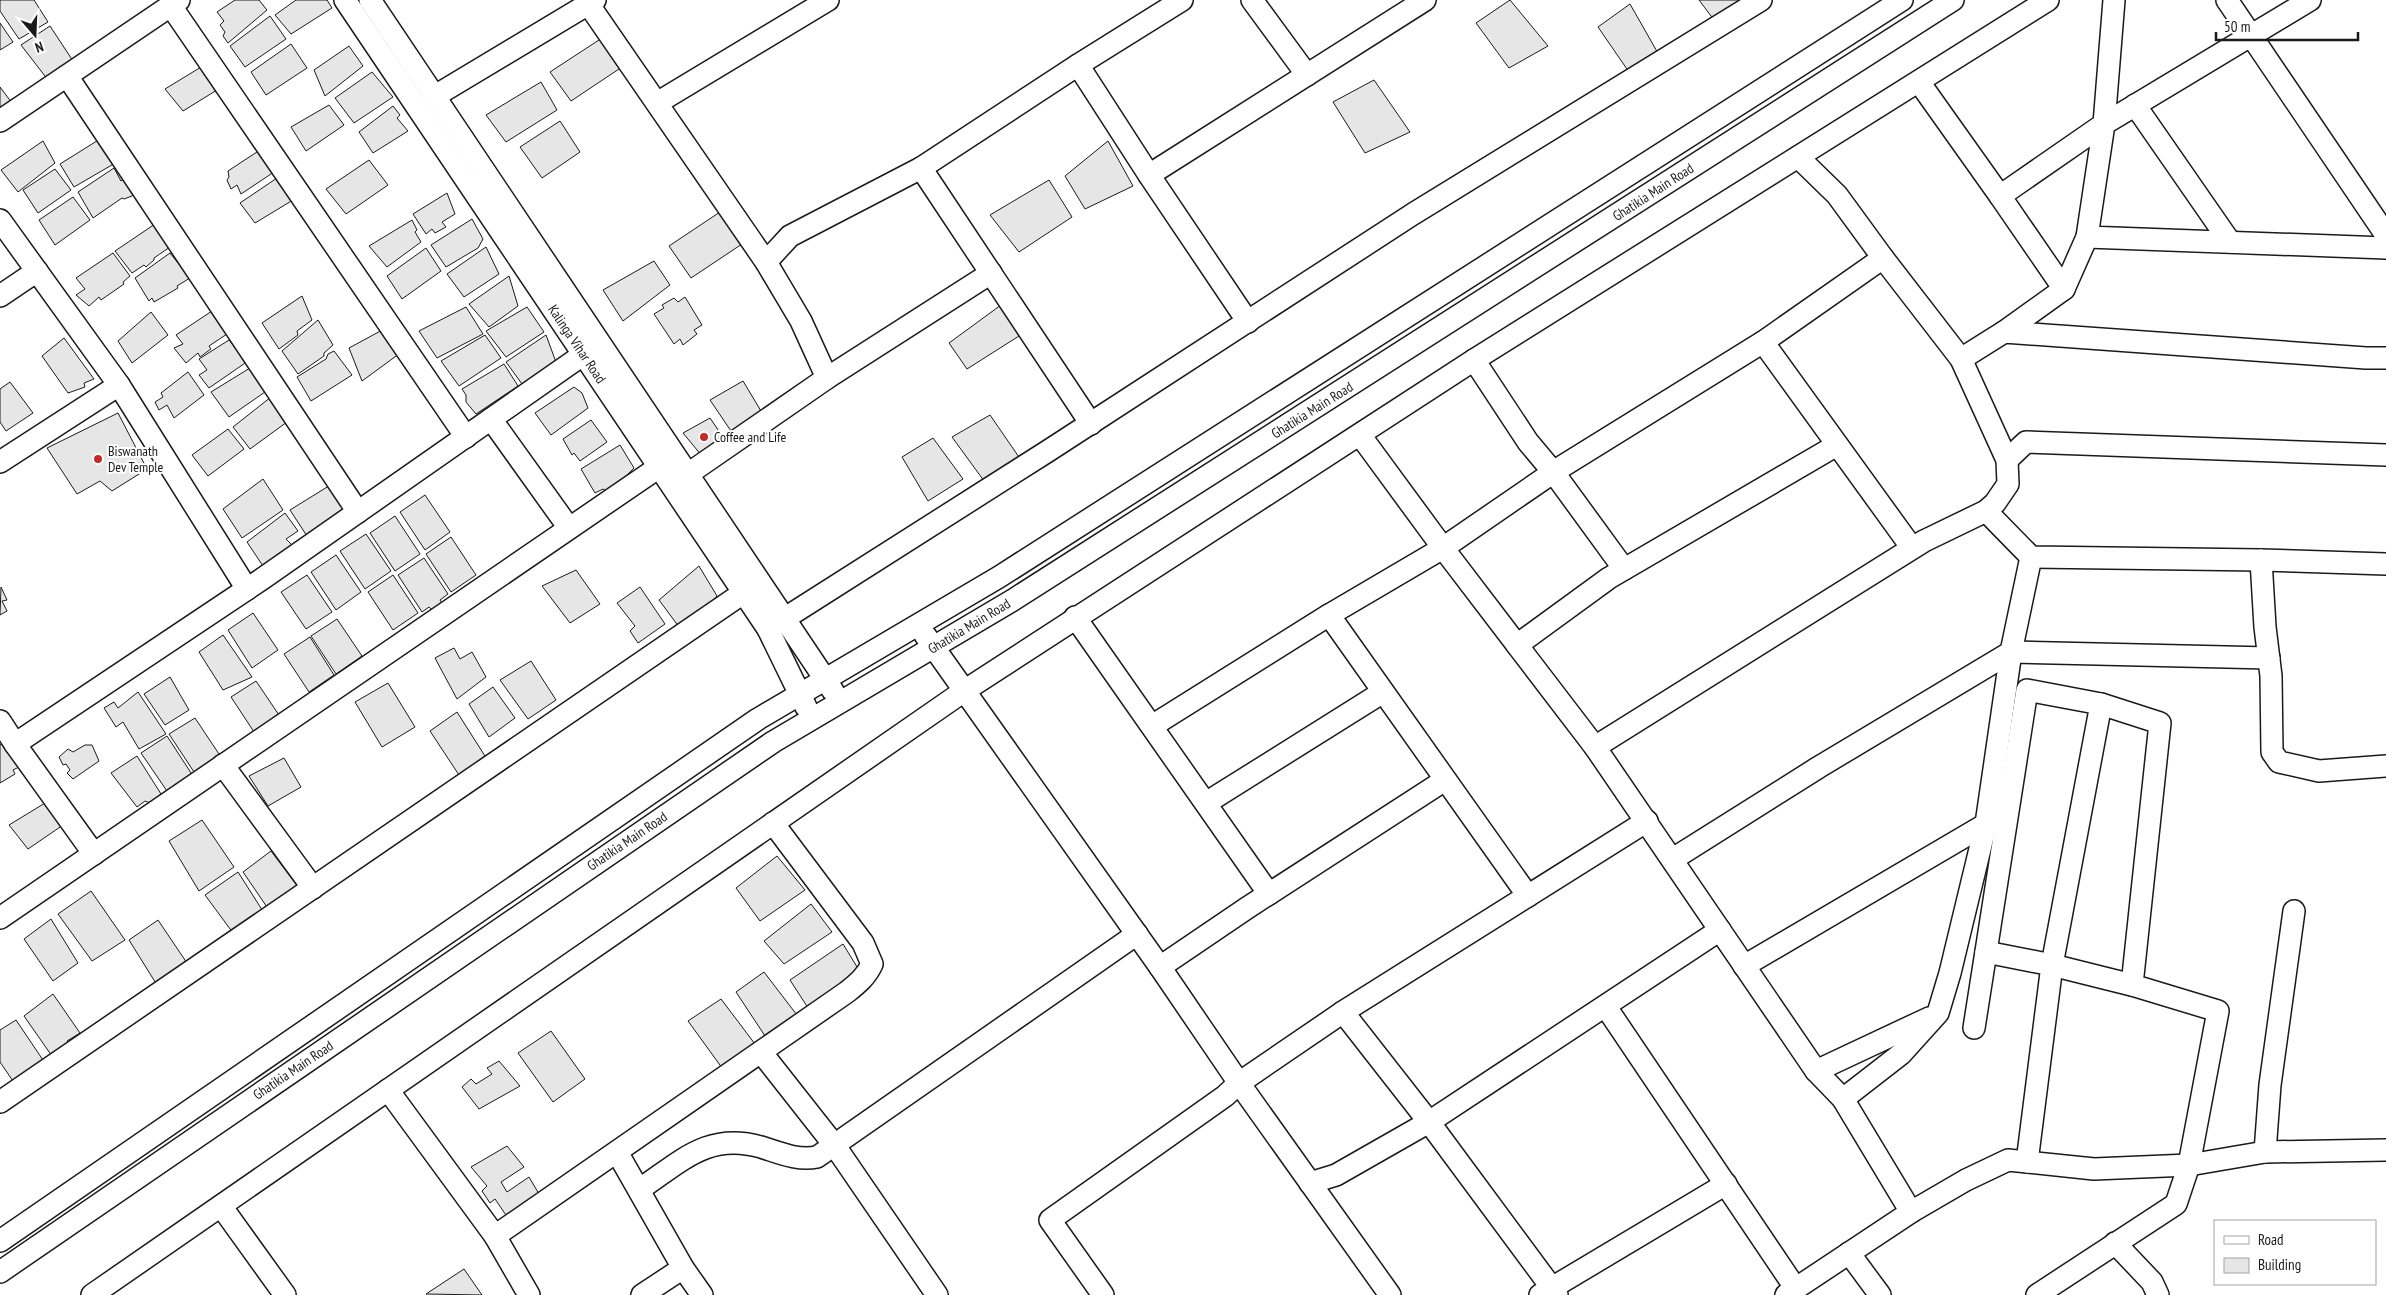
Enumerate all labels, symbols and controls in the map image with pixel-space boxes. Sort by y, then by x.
north arrow [10,10,60,60]
scale bar [2216,10,2358,42]
text: 50 m [2224,17,2250,36]
text: N [33,38,46,57]
street label: Ghatikia Main Road [1609,159,1697,225]
street label: Kalinga Vihar Road [544,301,610,387]
street label: Ghatikia Main Road [1268,378,1356,442]
place label: Coffee and Life [714,428,787,446]
marker: Coffee and Life [698,431,710,443]
place label: Biswanath Dev Temple [108,442,164,476]
marker: Biswanath Dev Temple [92,453,104,465]
street label: Ghatikia Main Road [924,594,1014,658]
street label: Ghatikia Main Road [583,807,671,875]
street label: Ghatikia Main Road [249,1036,337,1104]
legend [2214,1220,2376,1285]
text: Road [2258,1230,2284,1249]
text: Building [2258,1255,2301,1274]

